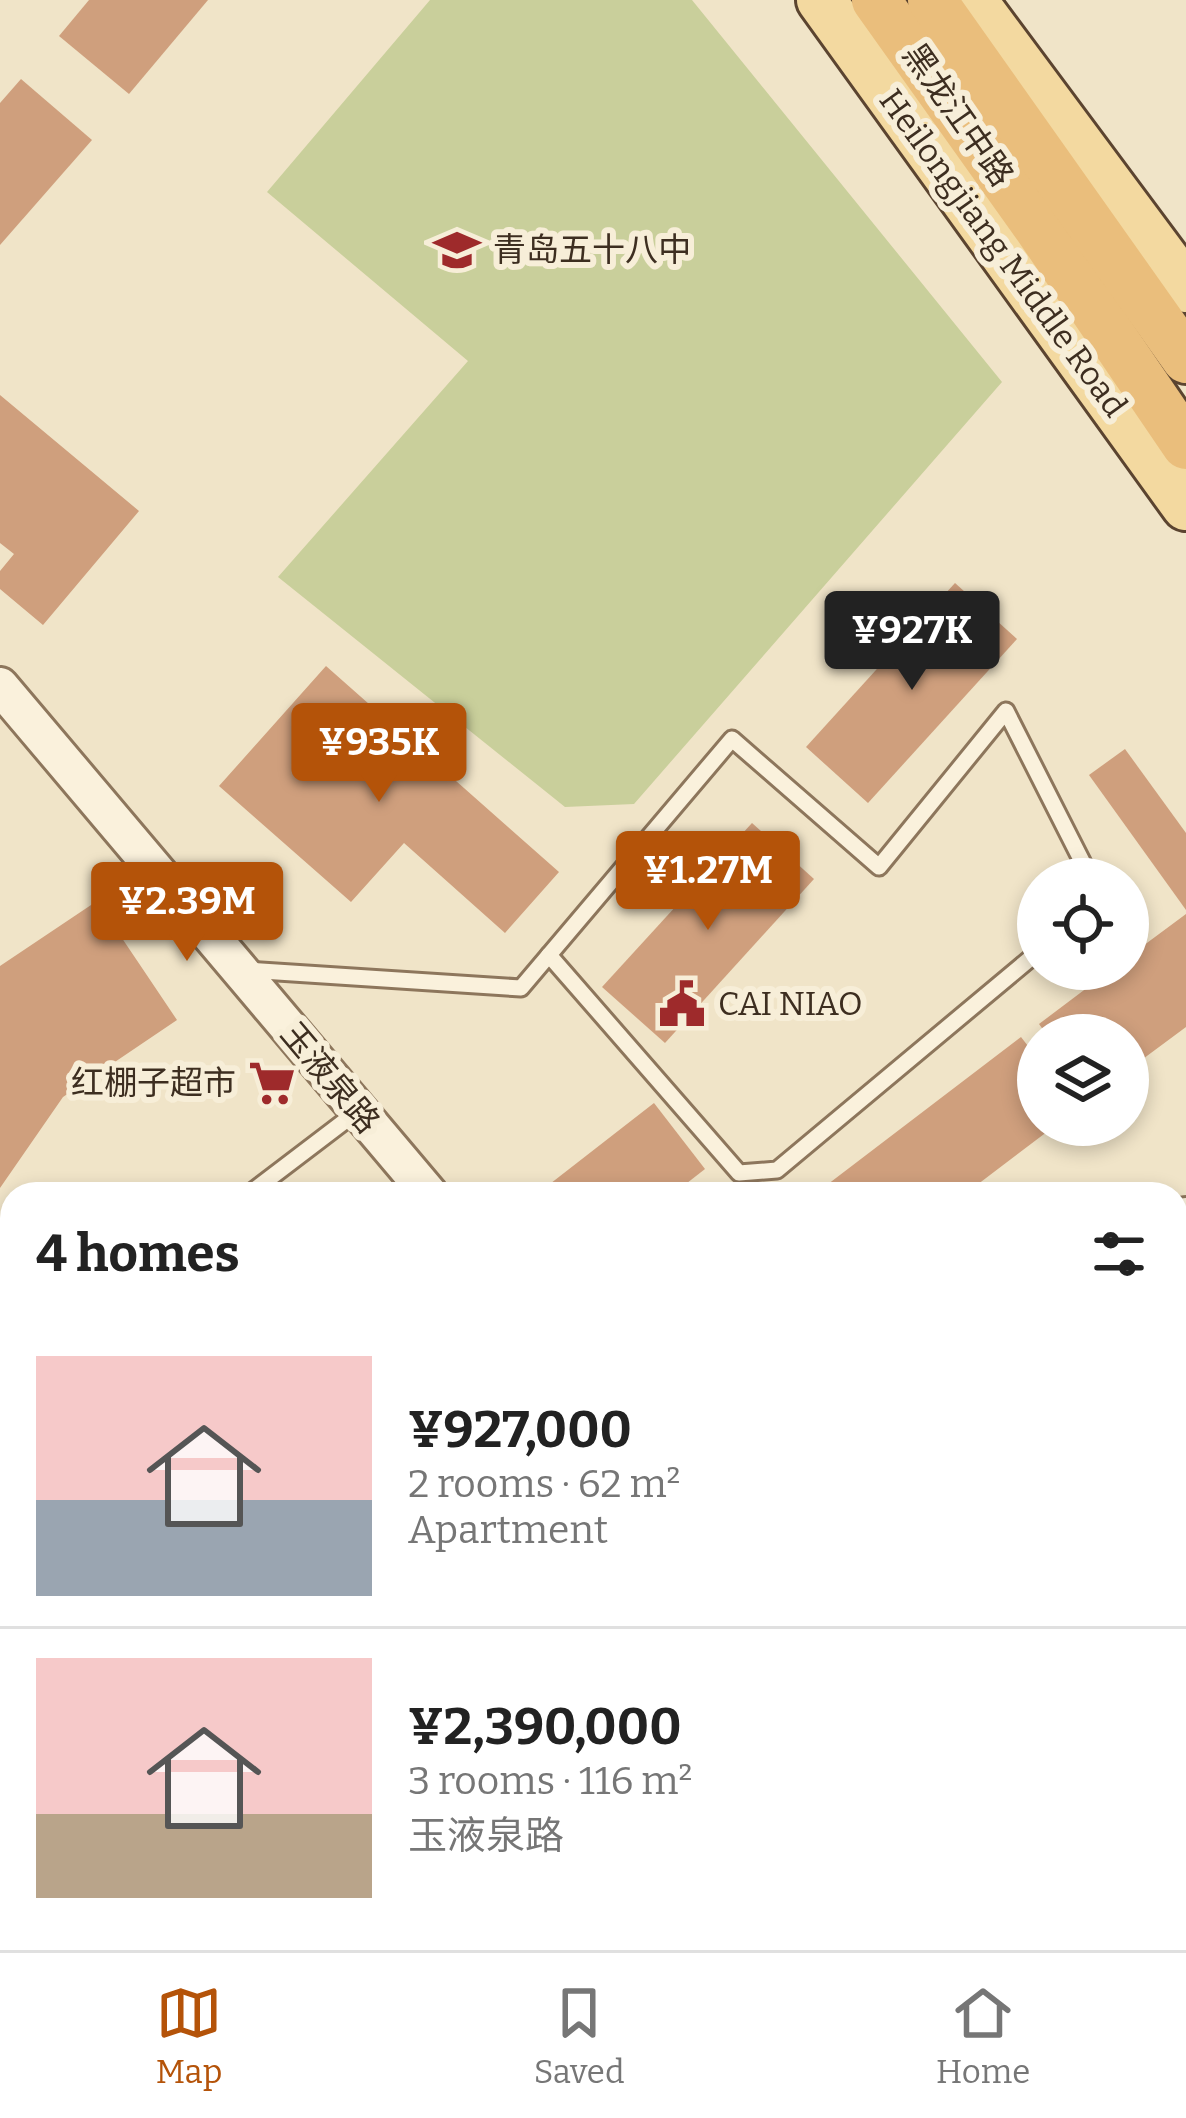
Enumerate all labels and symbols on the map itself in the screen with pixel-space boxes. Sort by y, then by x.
street label: 黑龙江中路 [894,36,1022,194]
street label: Heilongjiang Middle Road [871,81,1135,425]
school or university icon: 青岛五十八中 [432,225,482,275]
place label: 青岛五十八中 [493,230,691,270]
pin: ¥927K [828,591,996,693]
pin: ¥935K [295,703,463,805]
pin: ¥1.27M [610,831,806,933]
pin: ¥2.39M [89,862,285,964]
public building icon: CAI NIAO [657,979,707,1029]
place label: CAI NIAO [718,984,863,1024]
street label: 玉液泉路 [272,1015,388,1141]
supermarket icon: 红棚子超市 [247,1058,297,1108]
place label: 红棚子超市 [71,1063,236,1103]

